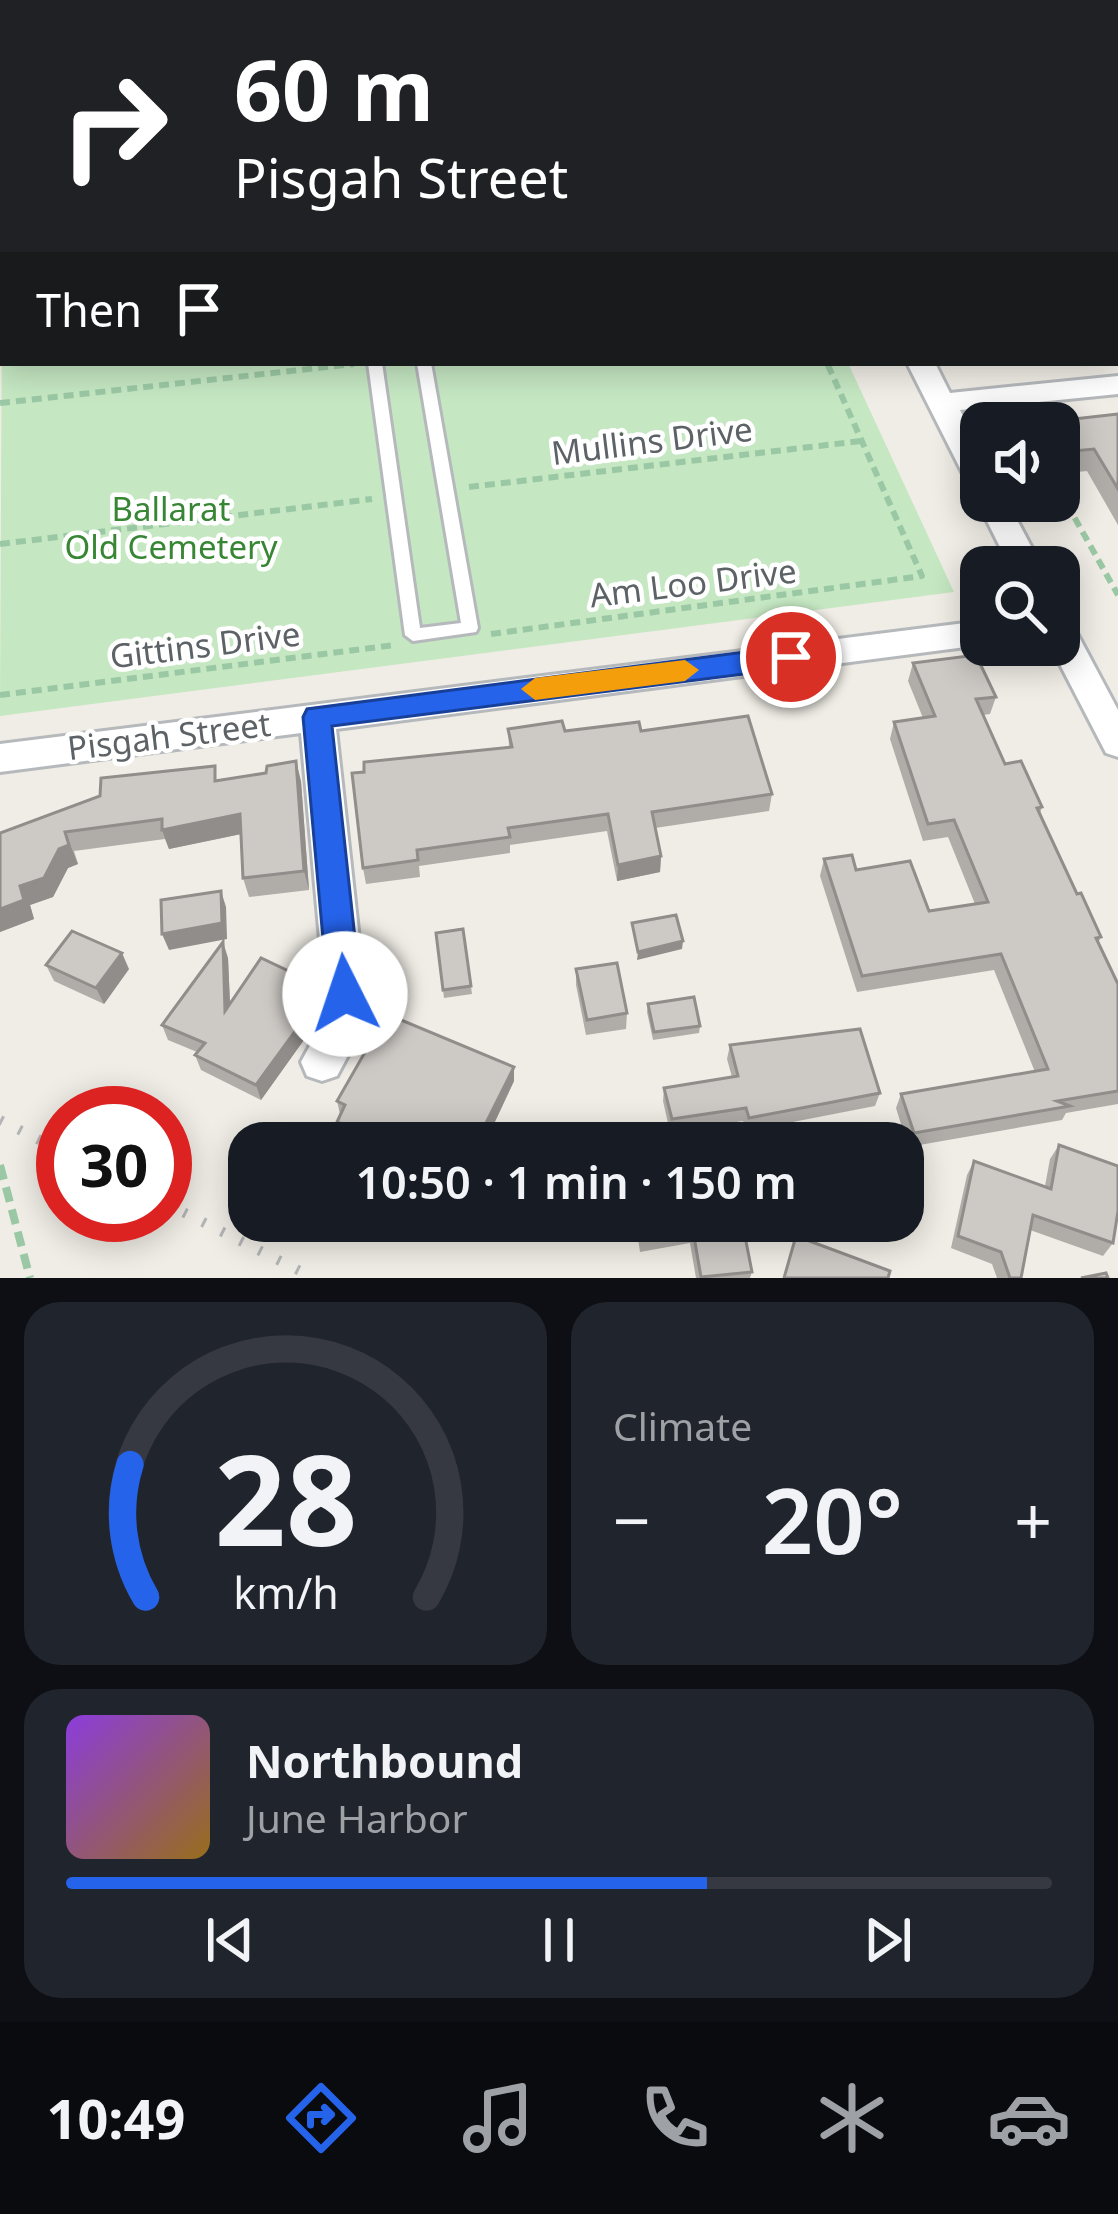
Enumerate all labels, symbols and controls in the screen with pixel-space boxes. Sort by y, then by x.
text: 60 m [234,31,434,146]
icon: right [36,48,192,204]
text: Pisgah Street [234,140,568,214]
icon: arrive [166,276,232,342]
text: Then [36,279,142,340]
map controls [960,402,1080,666]
button: sound [960,402,1080,522]
street label: Mullins Drive [549,406,755,475]
park label: Ballarat Old Cemetery [64,486,278,569]
button: search [960,546,1080,666]
street label: Am Loo Drive [587,548,799,618]
pin [740,606,842,708]
street label: Gittins Drive [107,611,303,678]
icon: arrive [758,624,824,690]
street label: Pisgah Street [65,701,273,770]
position arrow [282,931,408,1057]
speed limit sign: 30 [36,1086,192,1242]
text: 10:50 · 1 min · 150 m [355,1151,797,1212]
text: Climate [613,1399,752,1452]
text: 28 [214,1413,357,1583]
text: 20° [762,1458,903,1580]
text: − [613,1474,651,1564]
text: + [1014,1474,1052,1564]
text: km/h [233,1562,338,1621]
text: Northbound [246,1730,523,1791]
text: June Harbor [246,1791,468,1844]
icon: previous [197,1907,263,1973]
icon: pause [526,1907,592,1973]
icon: next [855,1907,921,1973]
icon: directions [279,2076,363,2160]
icon: music [456,2076,540,2160]
icon: phone [633,2076,717,2160]
icon: climate [810,2076,894,2160]
icon: car [987,2076,1071,2160]
text: 10:49 [47,2081,185,2155]

